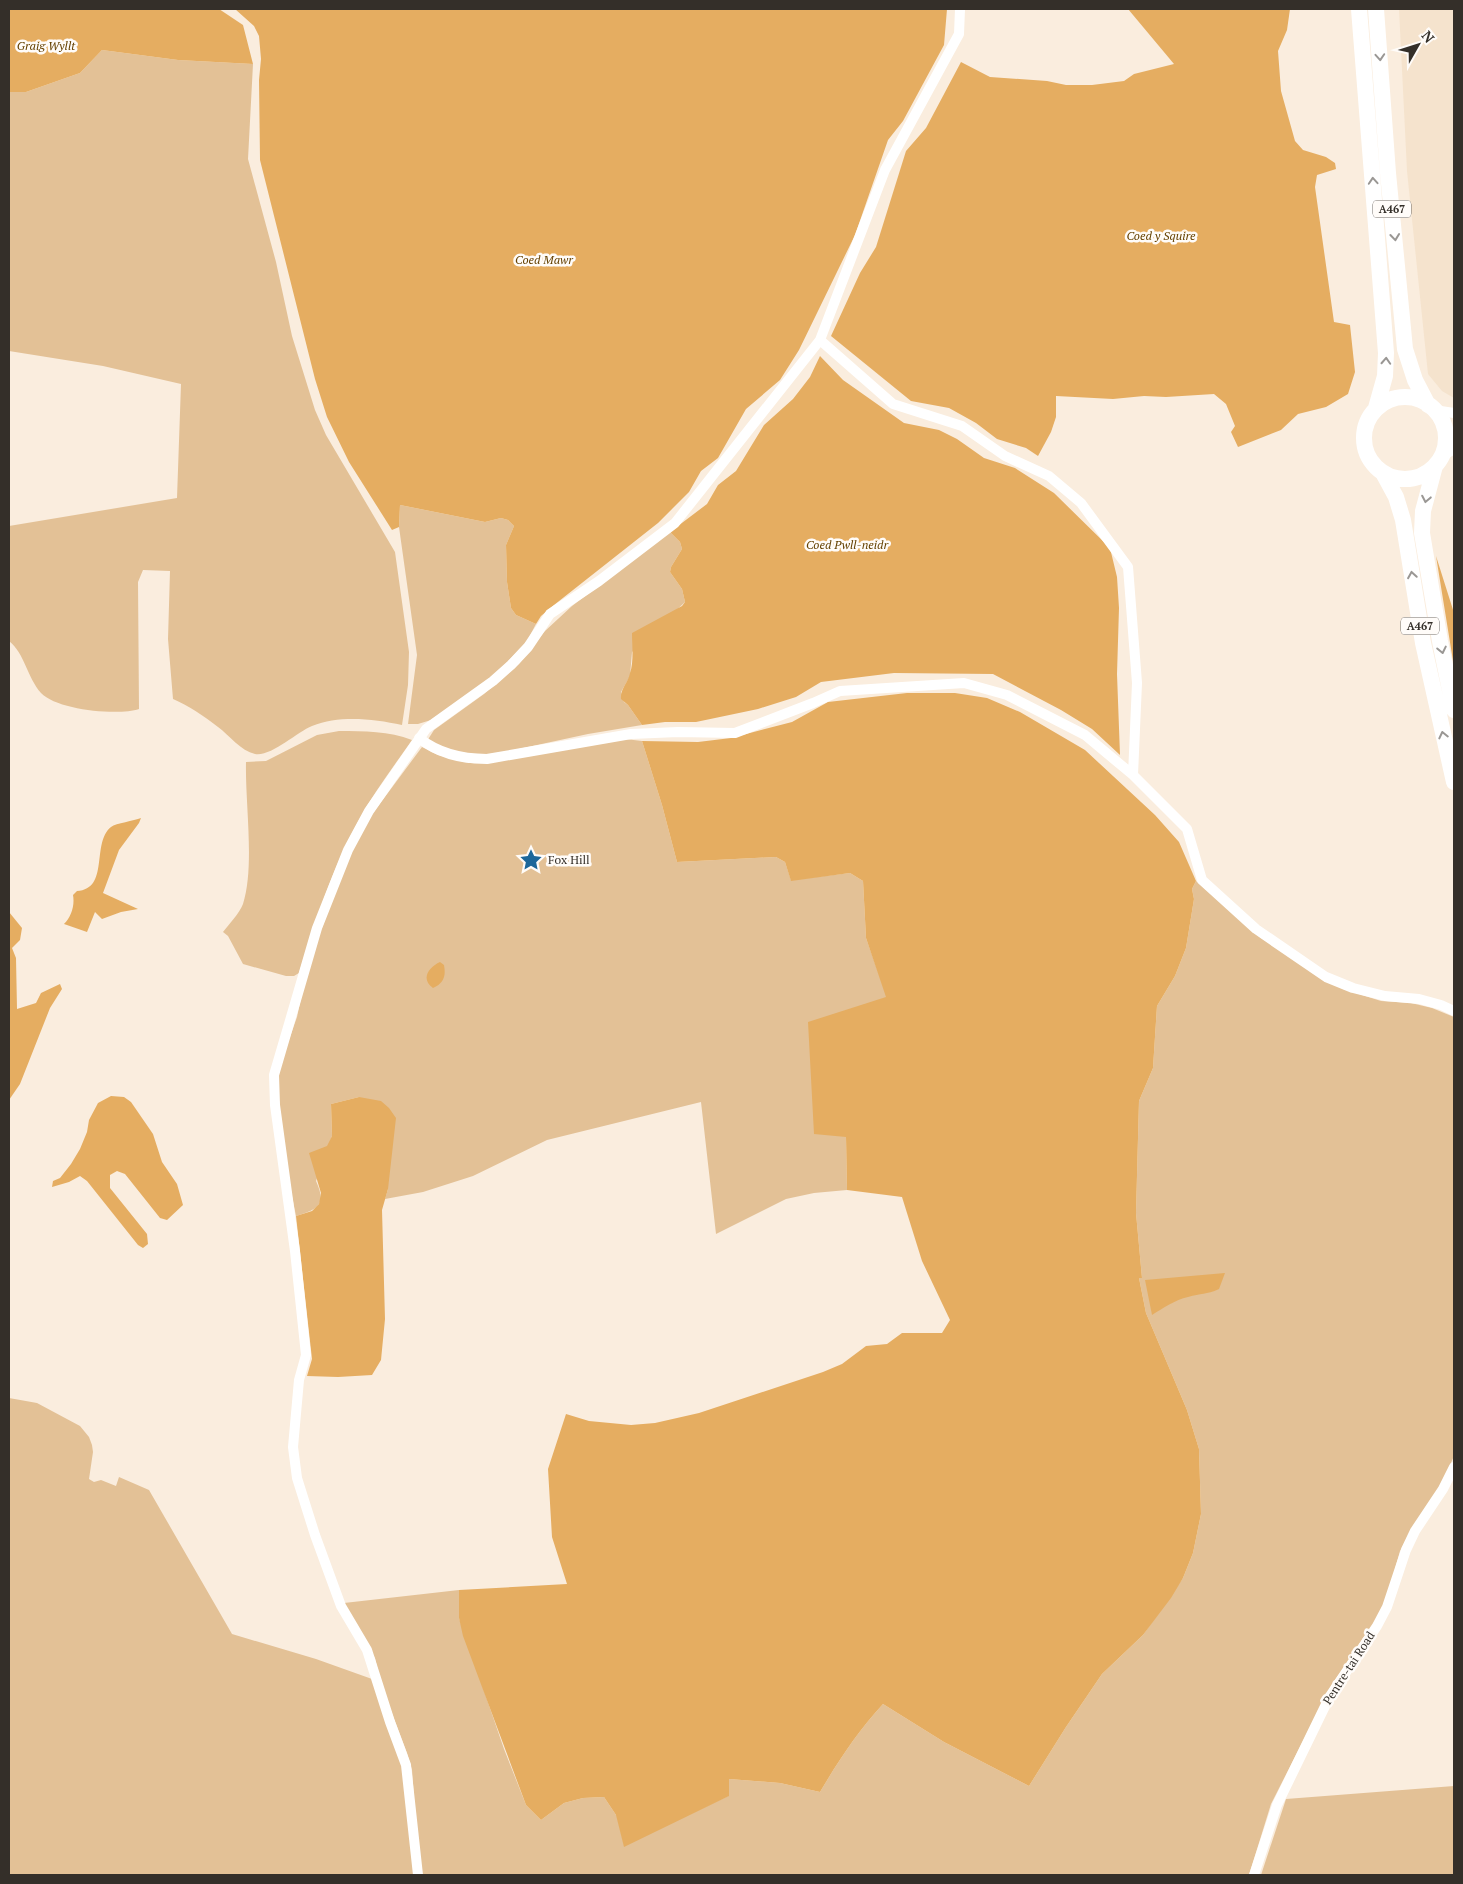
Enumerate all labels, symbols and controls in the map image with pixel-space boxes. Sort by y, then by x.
north arrow [1393,20,1443,70]
text: N [1418,26,1439,47]
park label: Graig Wyllt [17,38,76,53]
one-way arrow [1374,54,1385,62]
one-way arrow [1368,177,1379,185]
road number: A467 [1373,200,1411,218]
park label: Coed y Squire [1126,228,1196,243]
one-way arrow [1389,233,1400,241]
park label: Coed Mawr [515,252,574,267]
one-way arrow [1380,357,1391,365]
one-way arrow [1421,494,1431,503]
park label: Coed Pwll-neidr [806,537,889,552]
one-way arrow [1407,571,1417,579]
road number: A467 [1401,618,1439,634]
one-way arrow [1436,645,1447,654]
one-way arrow [1438,730,1449,739]
place icon: Fox Hill [518,847,544,873]
place label: Fox Hill [548,852,590,867]
street label: Pentre-tai Road [1319,1628,1378,1707]

